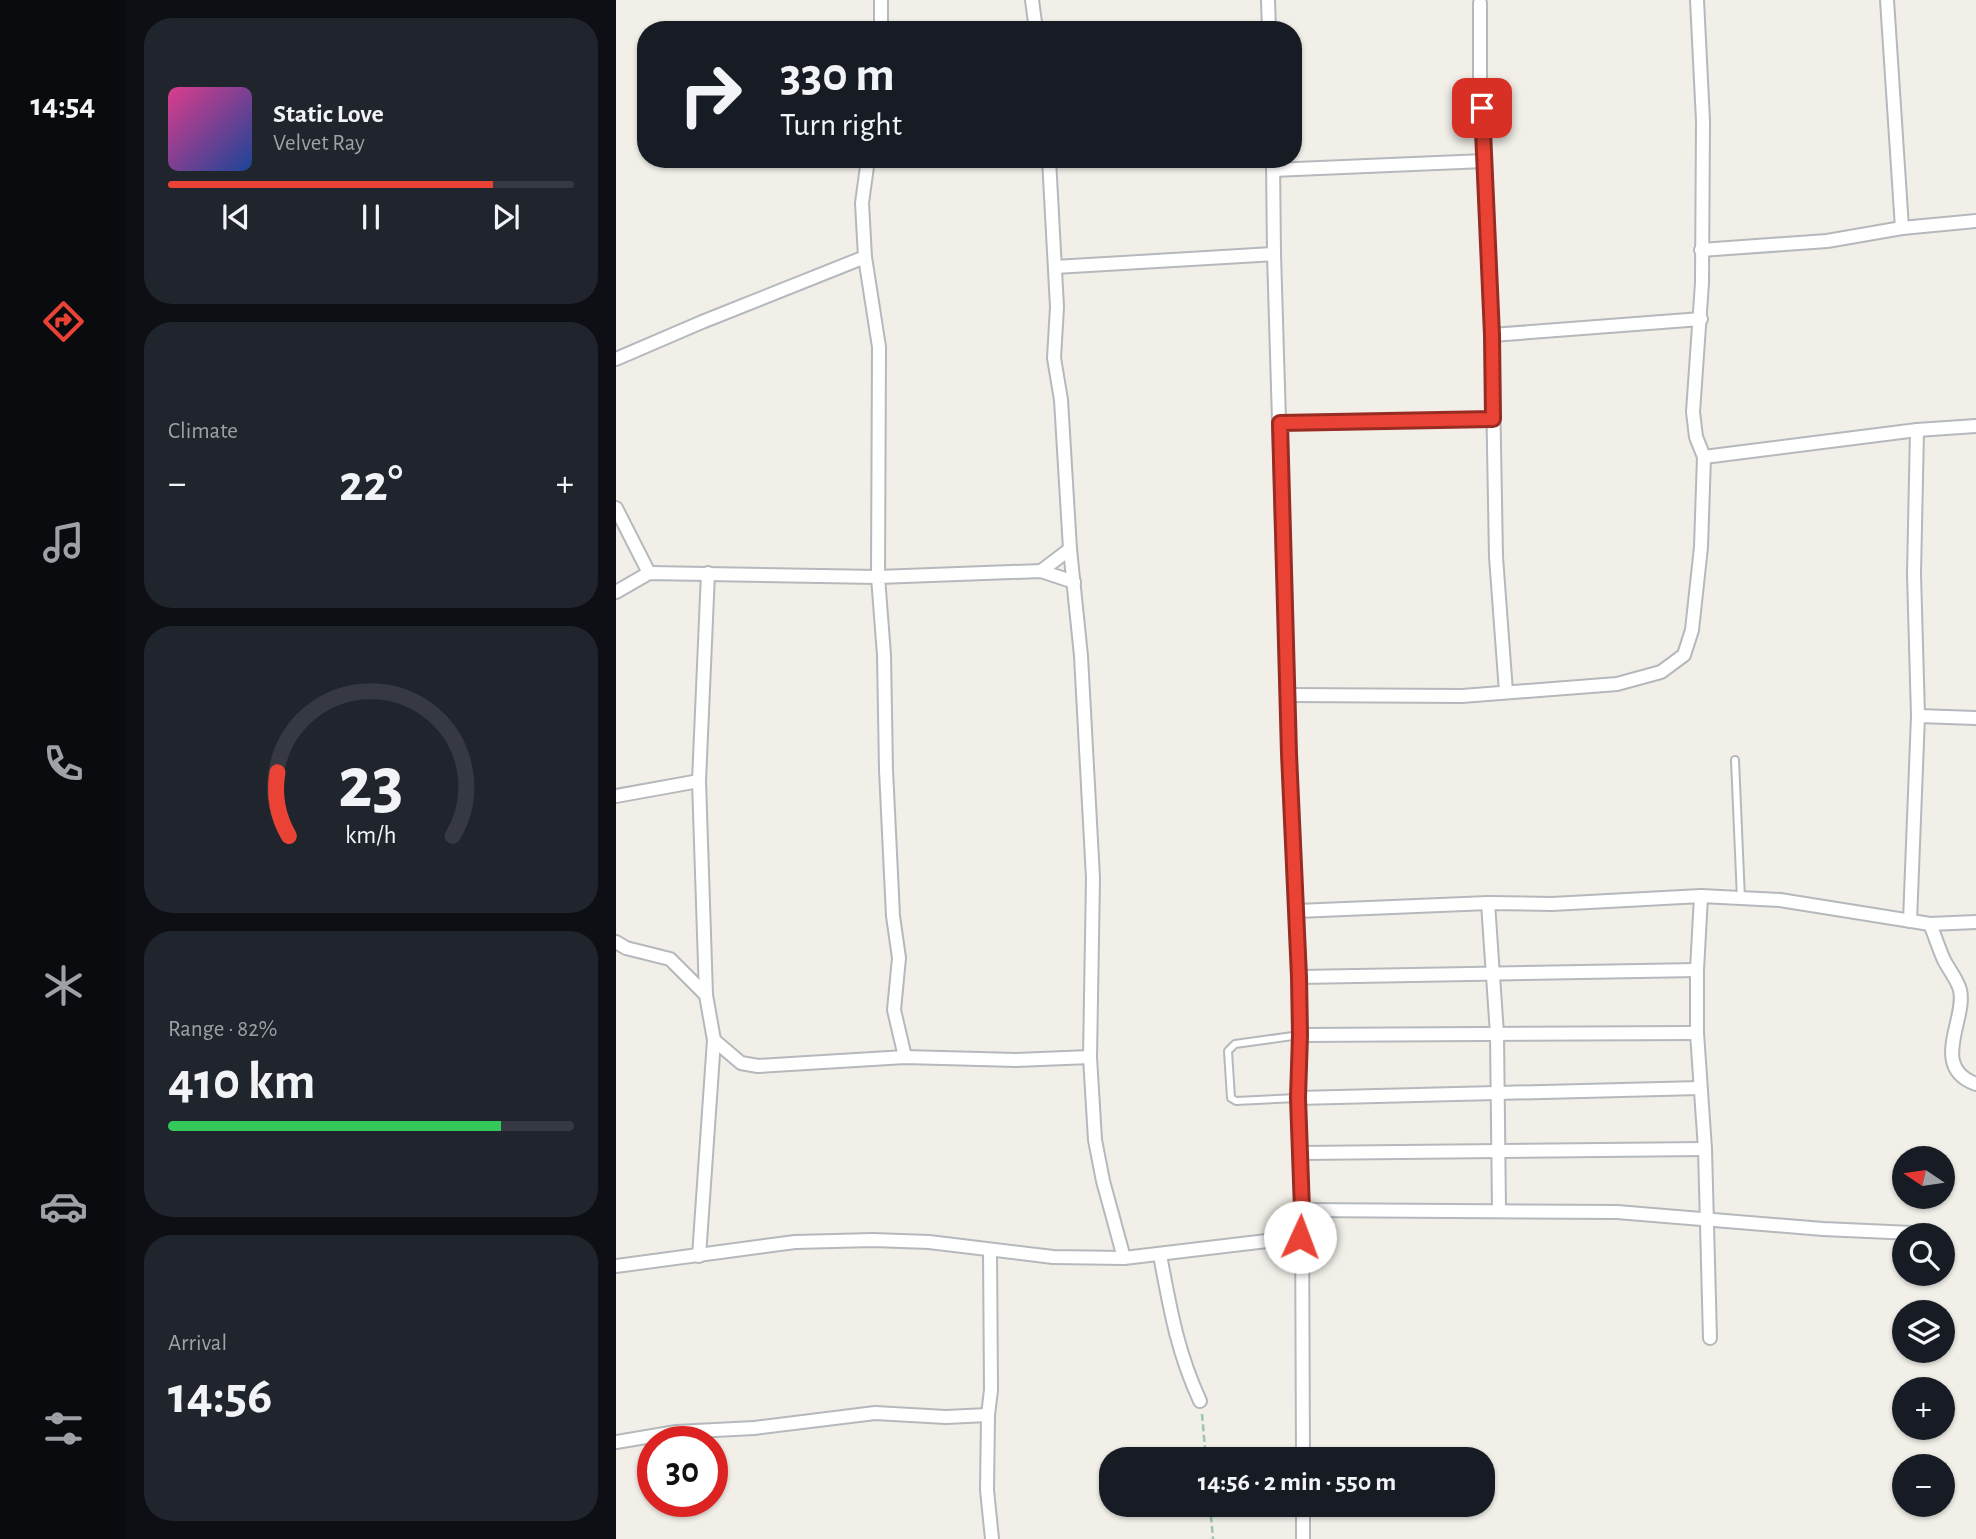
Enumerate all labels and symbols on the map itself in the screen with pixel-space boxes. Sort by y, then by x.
pin [1452,78,1512,138]
north arrow [1892,1146,1955,1209]
position arrow [1263,1200,1337,1274]
speed limit sign: 30 [637,1426,728,1517]

